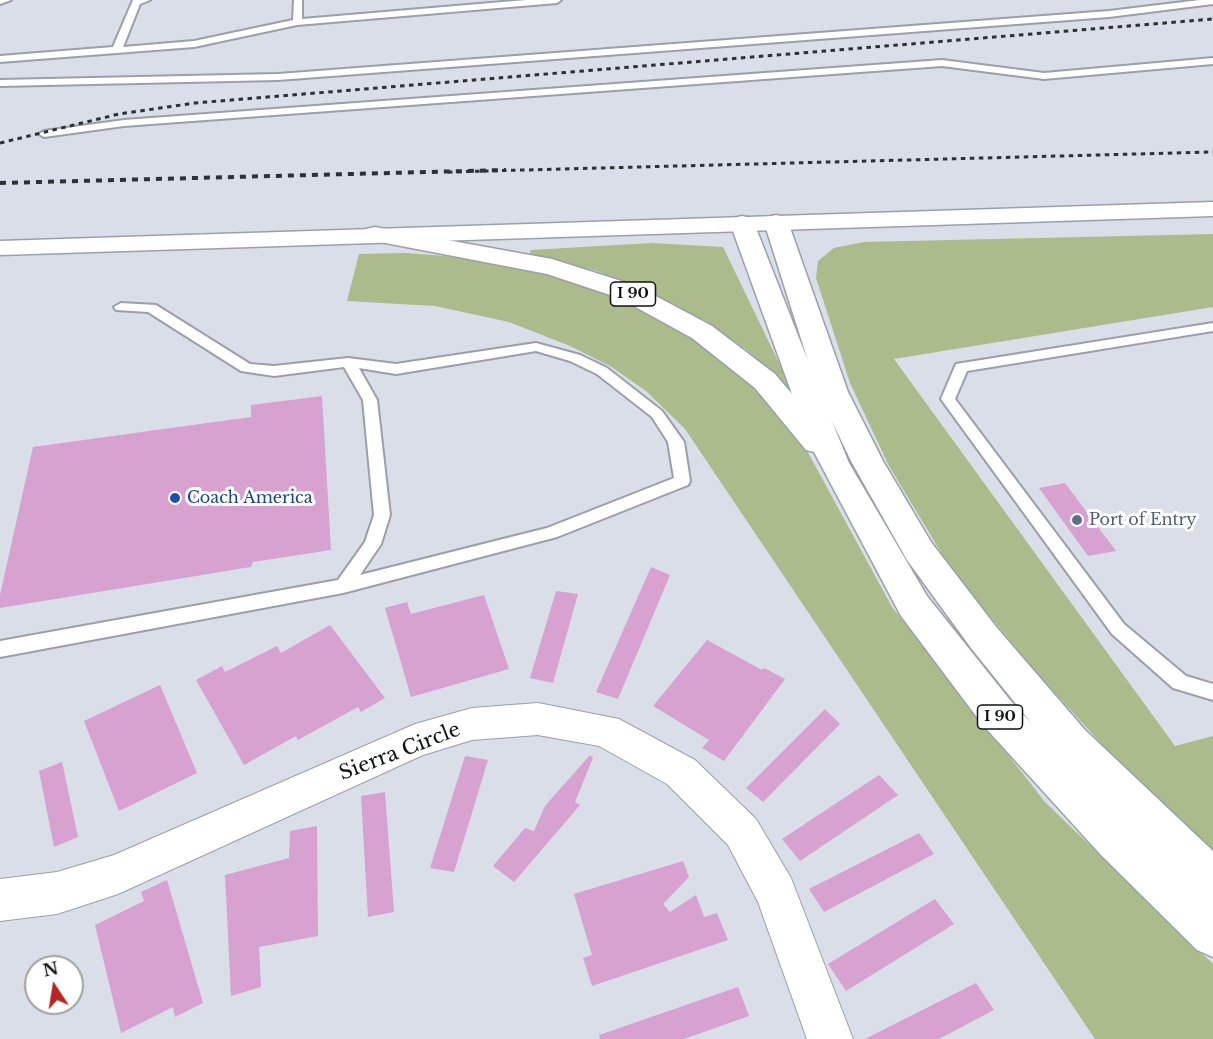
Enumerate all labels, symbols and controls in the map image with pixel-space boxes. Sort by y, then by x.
road number: I 90 [610,282,656,306]
place label: Coach America [187,488,313,508]
marker: Coach America [168,491,182,505]
place label: Port of Entry [1089,510,1196,530]
marker: Port of Entry [1070,513,1084,527]
road number: I 90 [978,705,1022,729]
street label: Sierra Circle [336,718,464,786]
north arrow [24,955,84,1015]
text: N [41,958,60,981]

